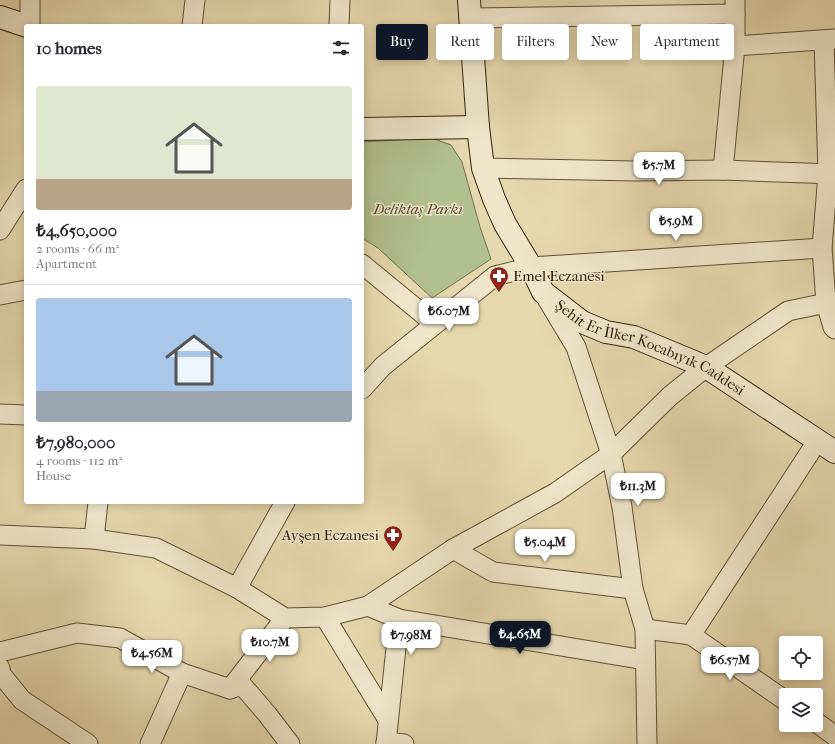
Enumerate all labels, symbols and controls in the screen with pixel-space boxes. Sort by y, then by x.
chip: Buy [376,24,428,60]
chip: Rent [436,24,494,60]
chip: Filters [502,24,569,60]
chip: New [577,24,632,60]
chip: Apartment [640,24,734,60]
icon: filters [330,37,352,59]
text: 10 homes [36,38,102,58]
icon: home [158,112,230,184]
pin: ₺5.7M [631,152,687,186]
text: ₺5.7M [643,157,676,172]
park label: Deliktaş Parkı [372,200,463,218]
pin: ₺5.9M [648,208,704,242]
text: ₺5.9M [659,213,693,228]
text: ₺4,650,000 [36,220,117,240]
text: 2 rooms · 66 m² [36,241,119,256]
text: Apartment [36,256,97,271]
pharmacy icon: Emel Eczanesi [488,265,510,293]
place label: Emel Eczanesi [513,267,605,285]
street label: Şehit Er İlker Kocabıyık Caddesi [552,296,749,399]
pin: ₺6.07M [416,298,482,332]
text: ₺6.07M [428,303,470,318]
icon: home [158,324,230,396]
text: ₺7,980,000 [36,432,115,452]
text: 4 rooms · 112 m² [36,453,122,468]
text: House [36,468,71,483]
pin: ₺11.3M [605,473,671,507]
text: ₺11.3M [620,478,656,493]
pharmacy icon: Ayşen Eczanesi [382,524,404,552]
place label: Ayşen Eczanesi [281,526,380,544]
pin: ₺5.04M [512,529,578,563]
text: ₺5.04M [524,534,566,549]
pin: ₺4.65M [487,621,553,655]
pin: ₺7.98M [378,622,444,656]
text: ₺4.65M [499,626,541,641]
text: ₺7.98M [390,627,432,642]
pin: ₺10.7M [237,629,303,663]
text: ₺10.7M [250,634,290,649]
map controls [779,636,823,732]
button: locate [779,636,823,680]
pin: ₺4.56M [119,640,185,674]
text: ₺4.56M [131,645,173,660]
pin: ₺6.57M [697,647,763,681]
text: ₺6.57M [710,652,750,667]
button: layers [779,688,823,732]

